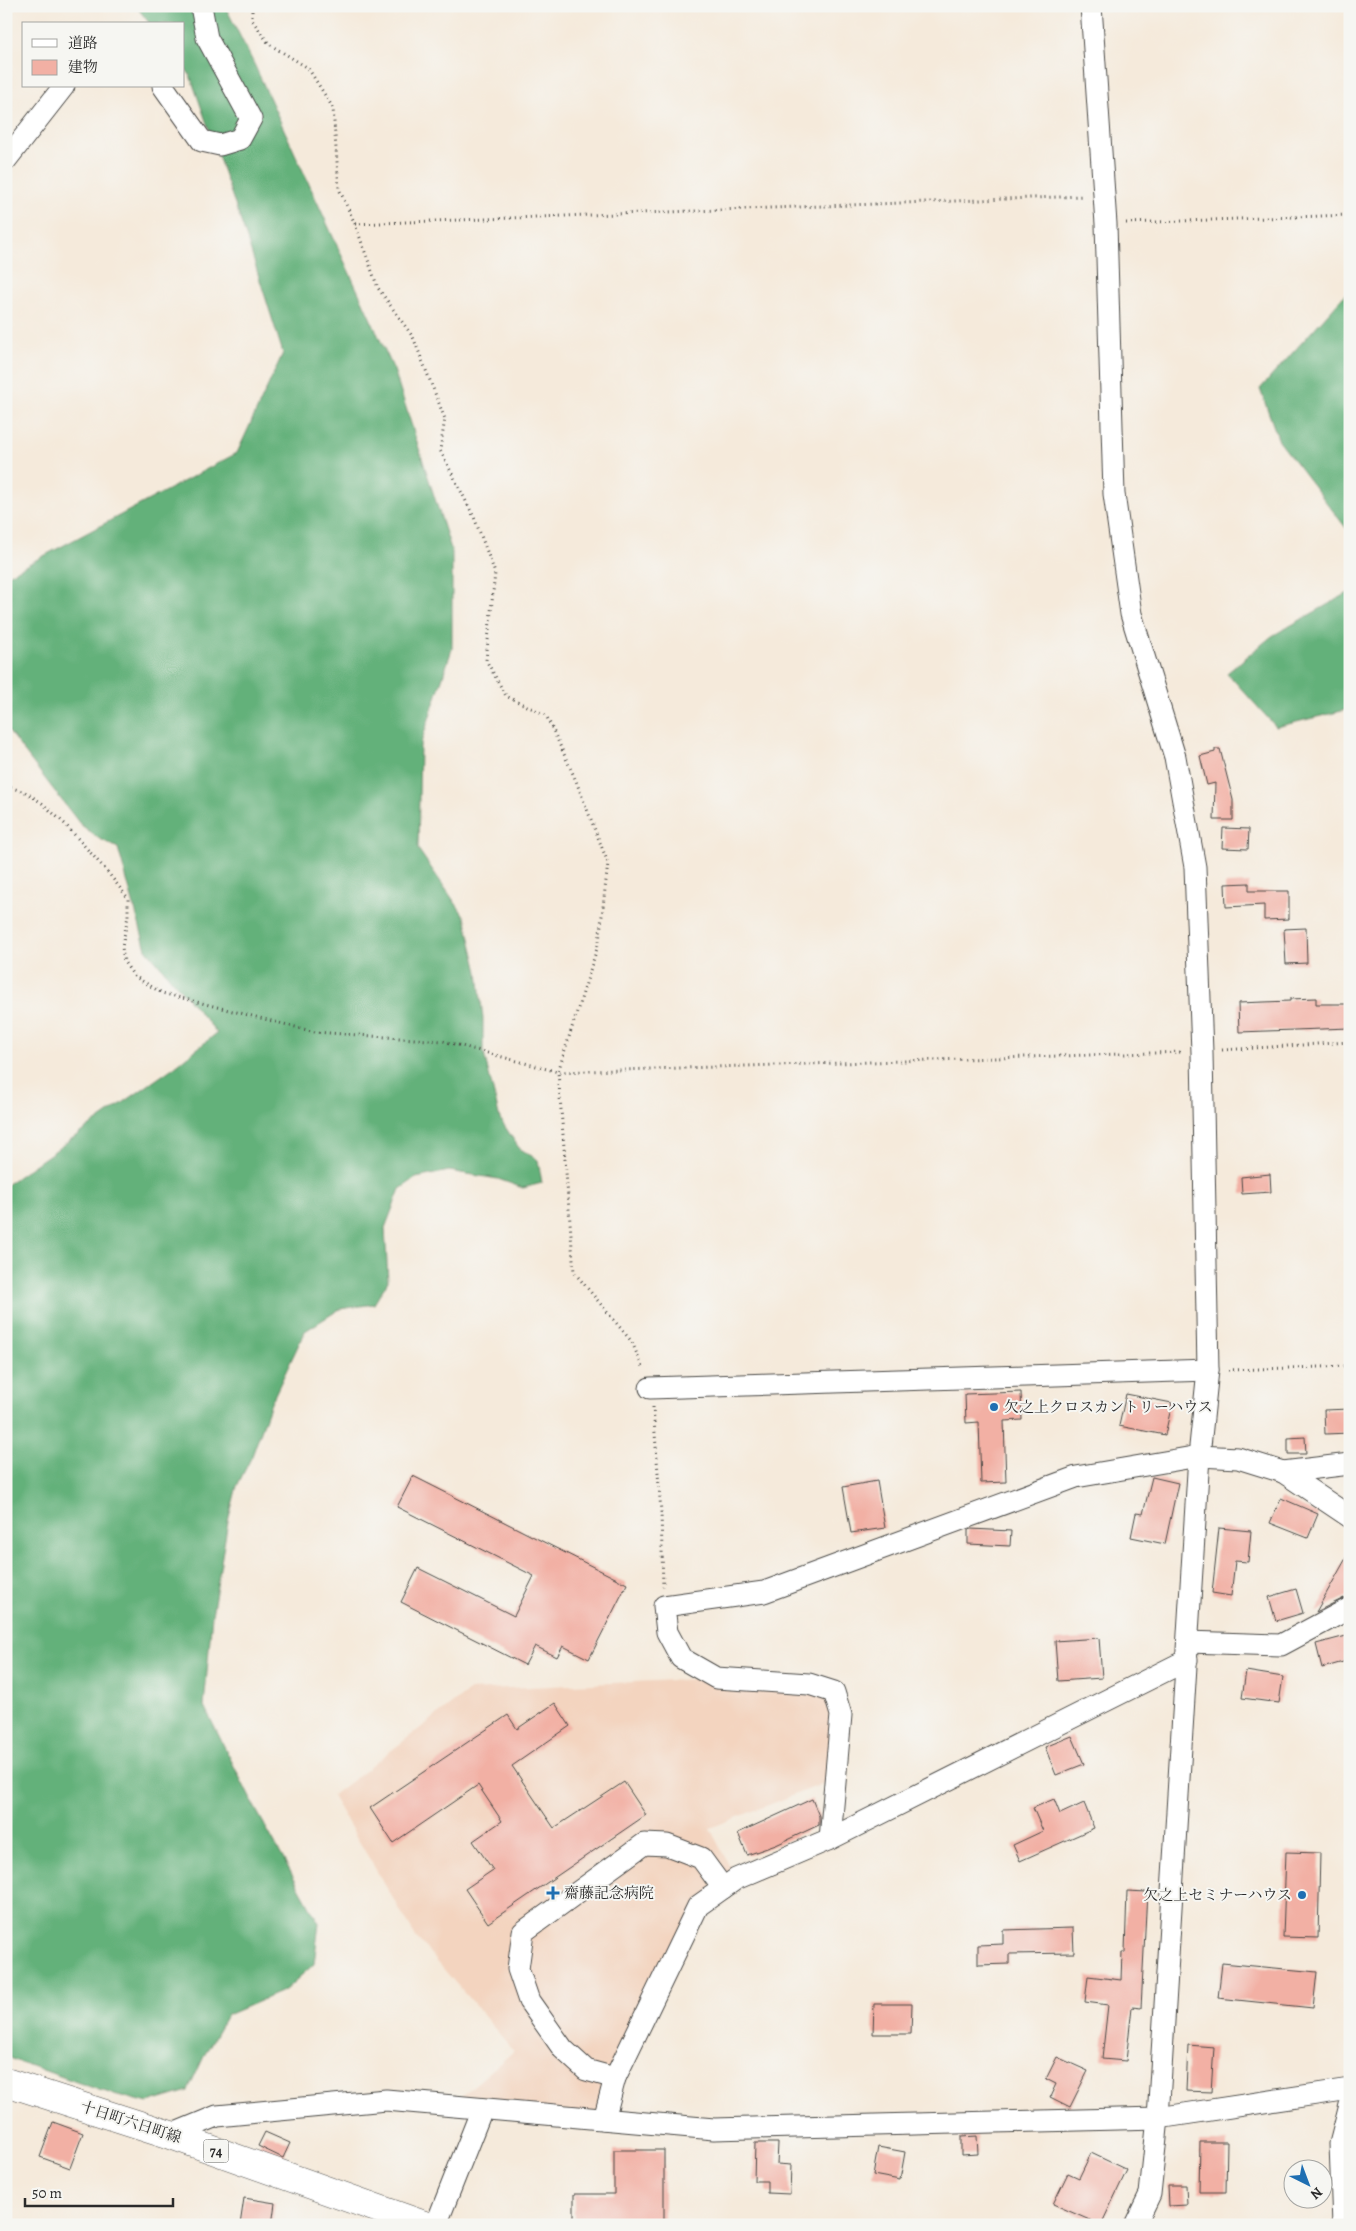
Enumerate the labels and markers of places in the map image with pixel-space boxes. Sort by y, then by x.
place label: 欠之上クロスカントリーハウス [1004,1397,1213,1417]
marker: 欠之上クロスカントリーハウス [988,1401,1000,1413]
place label: 齋藤記念病院 [564,1883,654,1903]
place label: 欠之上セミナーハウス [1143,1885,1292,1905]
marker: 齋藤記念病院 [546,1886,560,1900]
marker: 欠之上セミナーハウス [1296,1889,1308,1901]

